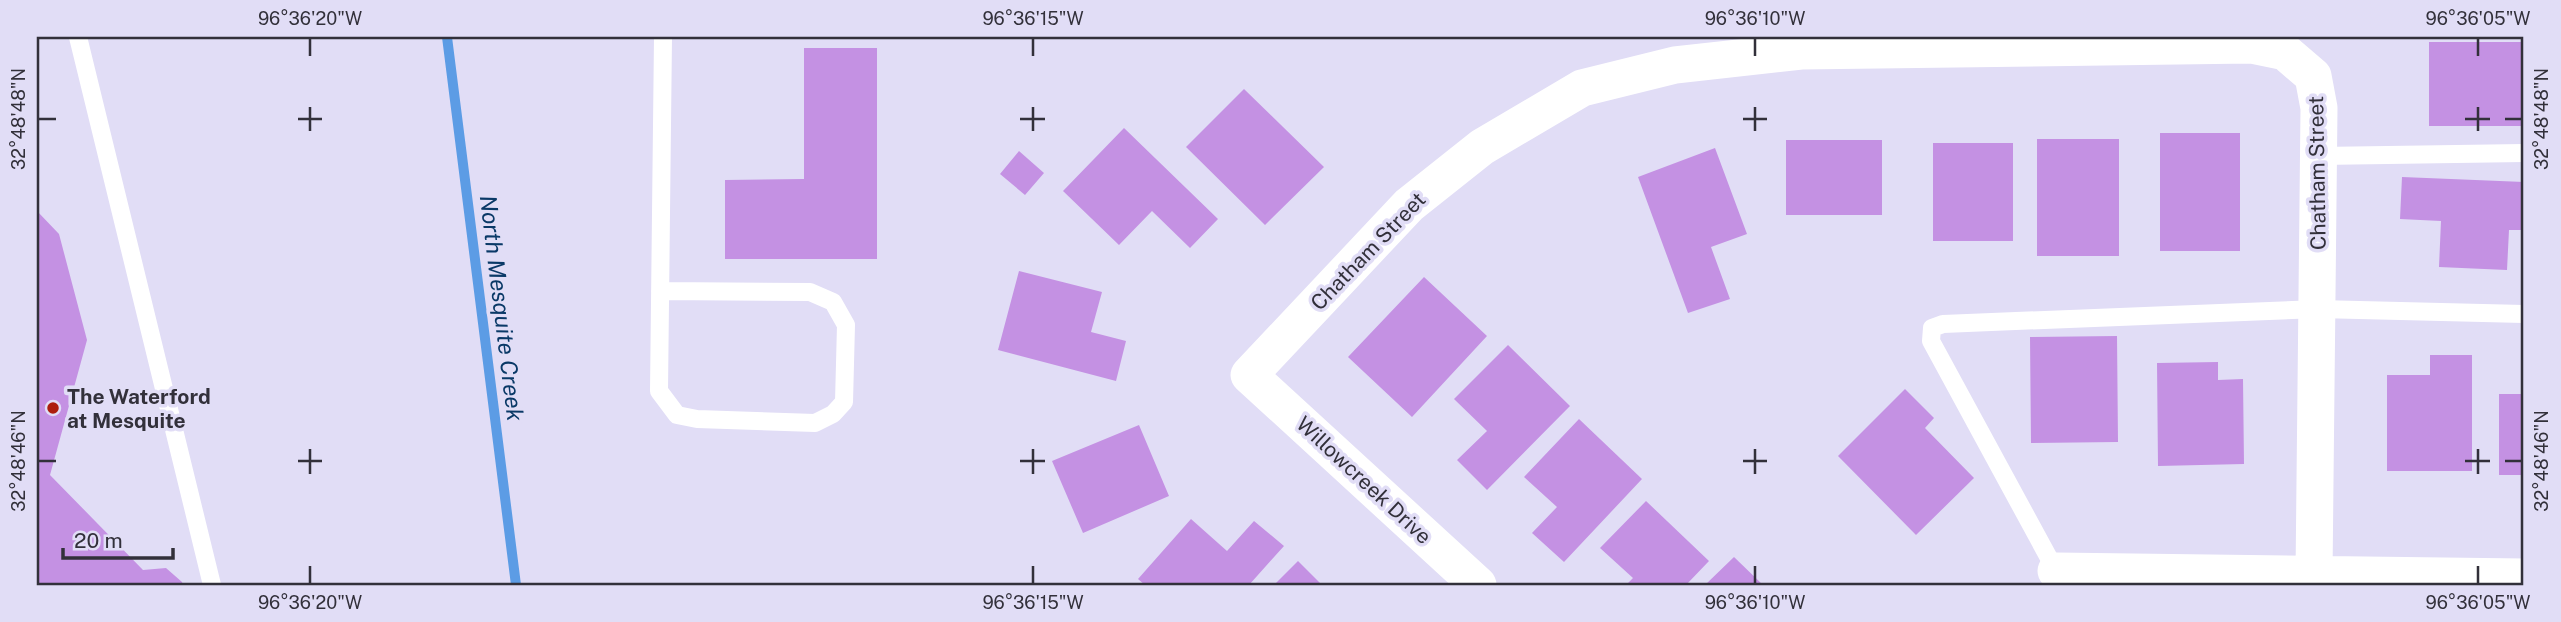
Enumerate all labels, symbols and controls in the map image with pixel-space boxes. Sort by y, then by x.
text: 96°36'20"W [258,8,362,29]
text: 96°36'15"W [982,8,1084,29]
text: 96°36'10"W [1705,8,1805,29]
text: 96°36'05"W [2426,8,2530,29]
text: 32°48'48"N [8,68,29,170]
text: 32°48'48"N [2531,68,2552,170]
street label: Chatham Street [2303,96,2331,250]
street label: Chatham Street [1305,187,1431,315]
water label: North Mesquite Creek [475,193,529,423]
place label: The Waterford at Mesquite [67,384,211,433]
marker: The Waterford at Mesquite [45,400,61,416]
text: 32°48'46"N [8,410,29,512]
text: 32°48'46"N [2531,410,2552,512]
street label: Willowcreek Drive [1291,411,1437,549]
scale bar [63,517,173,561]
text: 20 m [74,528,123,553]
text: 96°36'20"W [258,592,362,613]
text: 96°36'15"W [982,592,1084,613]
text: 96°36'10"W [1705,592,1805,613]
text: 96°36'05"W [2426,592,2530,613]

